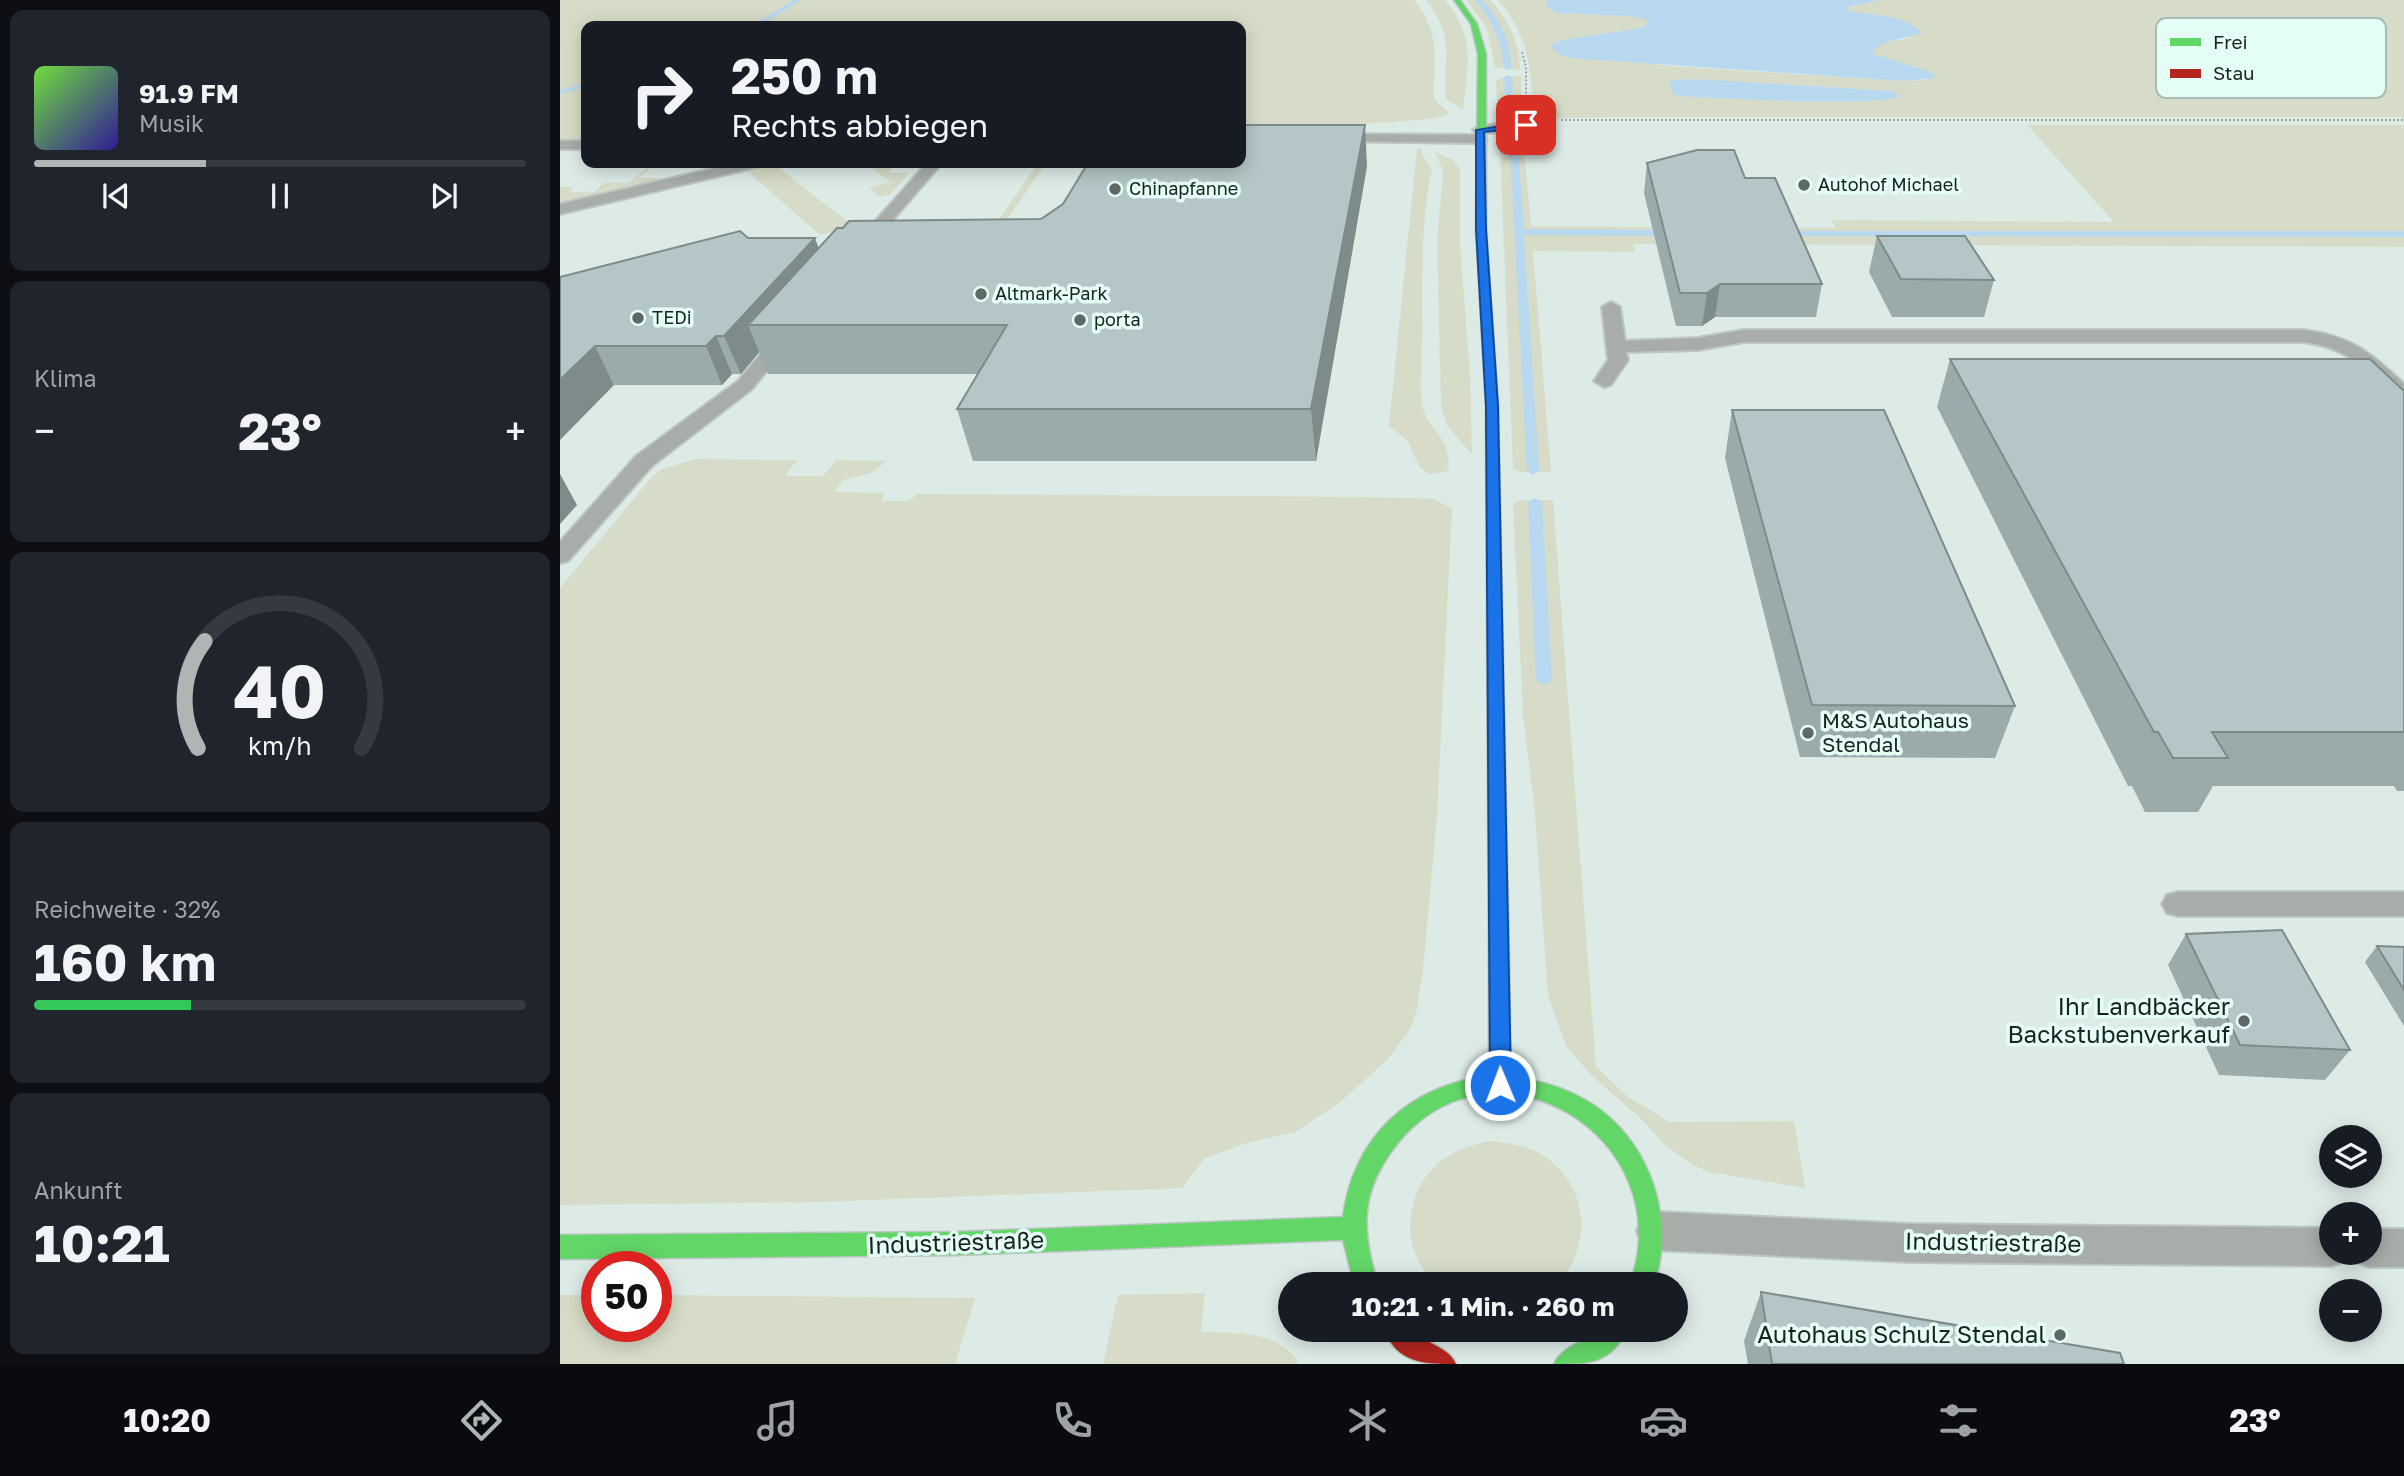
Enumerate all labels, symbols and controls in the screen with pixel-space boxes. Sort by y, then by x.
legend [2156,18,2386,98]
text: Frei [2213,30,2248,53]
text: 250 m [731,46,878,105]
icon: right [616,49,707,140]
text: Stau [2213,61,2255,84]
text: 91.9 FM [139,78,239,109]
pin [1496,95,1556,155]
text: Rechts abbiegen [731,106,988,144]
icon: arrive [1507,106,1545,144]
text: Musik [139,109,204,137]
place label: Autohof Michael [1818,173,1959,195]
icon: previous [97,177,135,215]
icon: pause [261,177,299,215]
icon: next [425,177,463,215]
place label: Chinapfanne [1129,177,1238,199]
marker: Autohof Michael [1796,177,1812,193]
marker: Chinapfanne [1107,181,1123,197]
place label: Altmark-Park [995,282,1108,304]
marker: Altmark-Park [973,286,989,302]
place label: TEDi [652,306,692,328]
place label: porta [1094,308,1141,330]
marker: TEDi [630,310,646,326]
marker: porta [1072,312,1088,328]
text: Klima [34,364,97,392]
text: 23° [238,399,322,461]
text: − [34,408,55,453]
text: + [505,408,526,453]
text: 40 [234,647,326,734]
place label: M&S Autohaus Stendal [1822,707,1969,757]
marker: M&S Autohaus Stendal [1800,725,1816,741]
text: km/h [248,730,312,761]
text: Reichweite · 32% [34,895,220,923]
text: 160 km [34,930,216,992]
place label: Ihr Landbäcker Backstubenverkauf [2008,991,2230,1048]
marker: Ihr Landbäcker Backstubenverkauf [2236,1013,2252,1029]
position arrow [1463,1048,1537,1122]
map controls [2319,1125,2382,1342]
button: layers [2319,1125,2382,1188]
text: Ankunft [34,1176,122,1204]
button: + [2319,1202,2382,1265]
text: 10:21 [34,1211,170,1273]
street label: Industriestraße [867,1224,1045,1259]
street label: Industriestraße [1905,1225,2081,1258]
speed limit sign: 50 [581,1251,672,1342]
button: − [2319,1279,2382,1342]
text: 10:21 · 1 Min. · 260 m [1351,1291,1615,1322]
place label: Autohaus Schulz Stendal [1757,1319,2046,1348]
marker: Autohaus Schulz Stendal [2052,1327,2068,1343]
icon: directions [457,1396,506,1445]
icon: music [753,1396,802,1445]
icon: phone [1048,1396,1097,1445]
icon: climate [1343,1396,1392,1445]
icon: car [1639,1396,1688,1445]
icon: filters [1934,1396,1983,1445]
text: 10:20 [123,1401,211,1439]
text: 23° [2229,1401,2281,1439]

